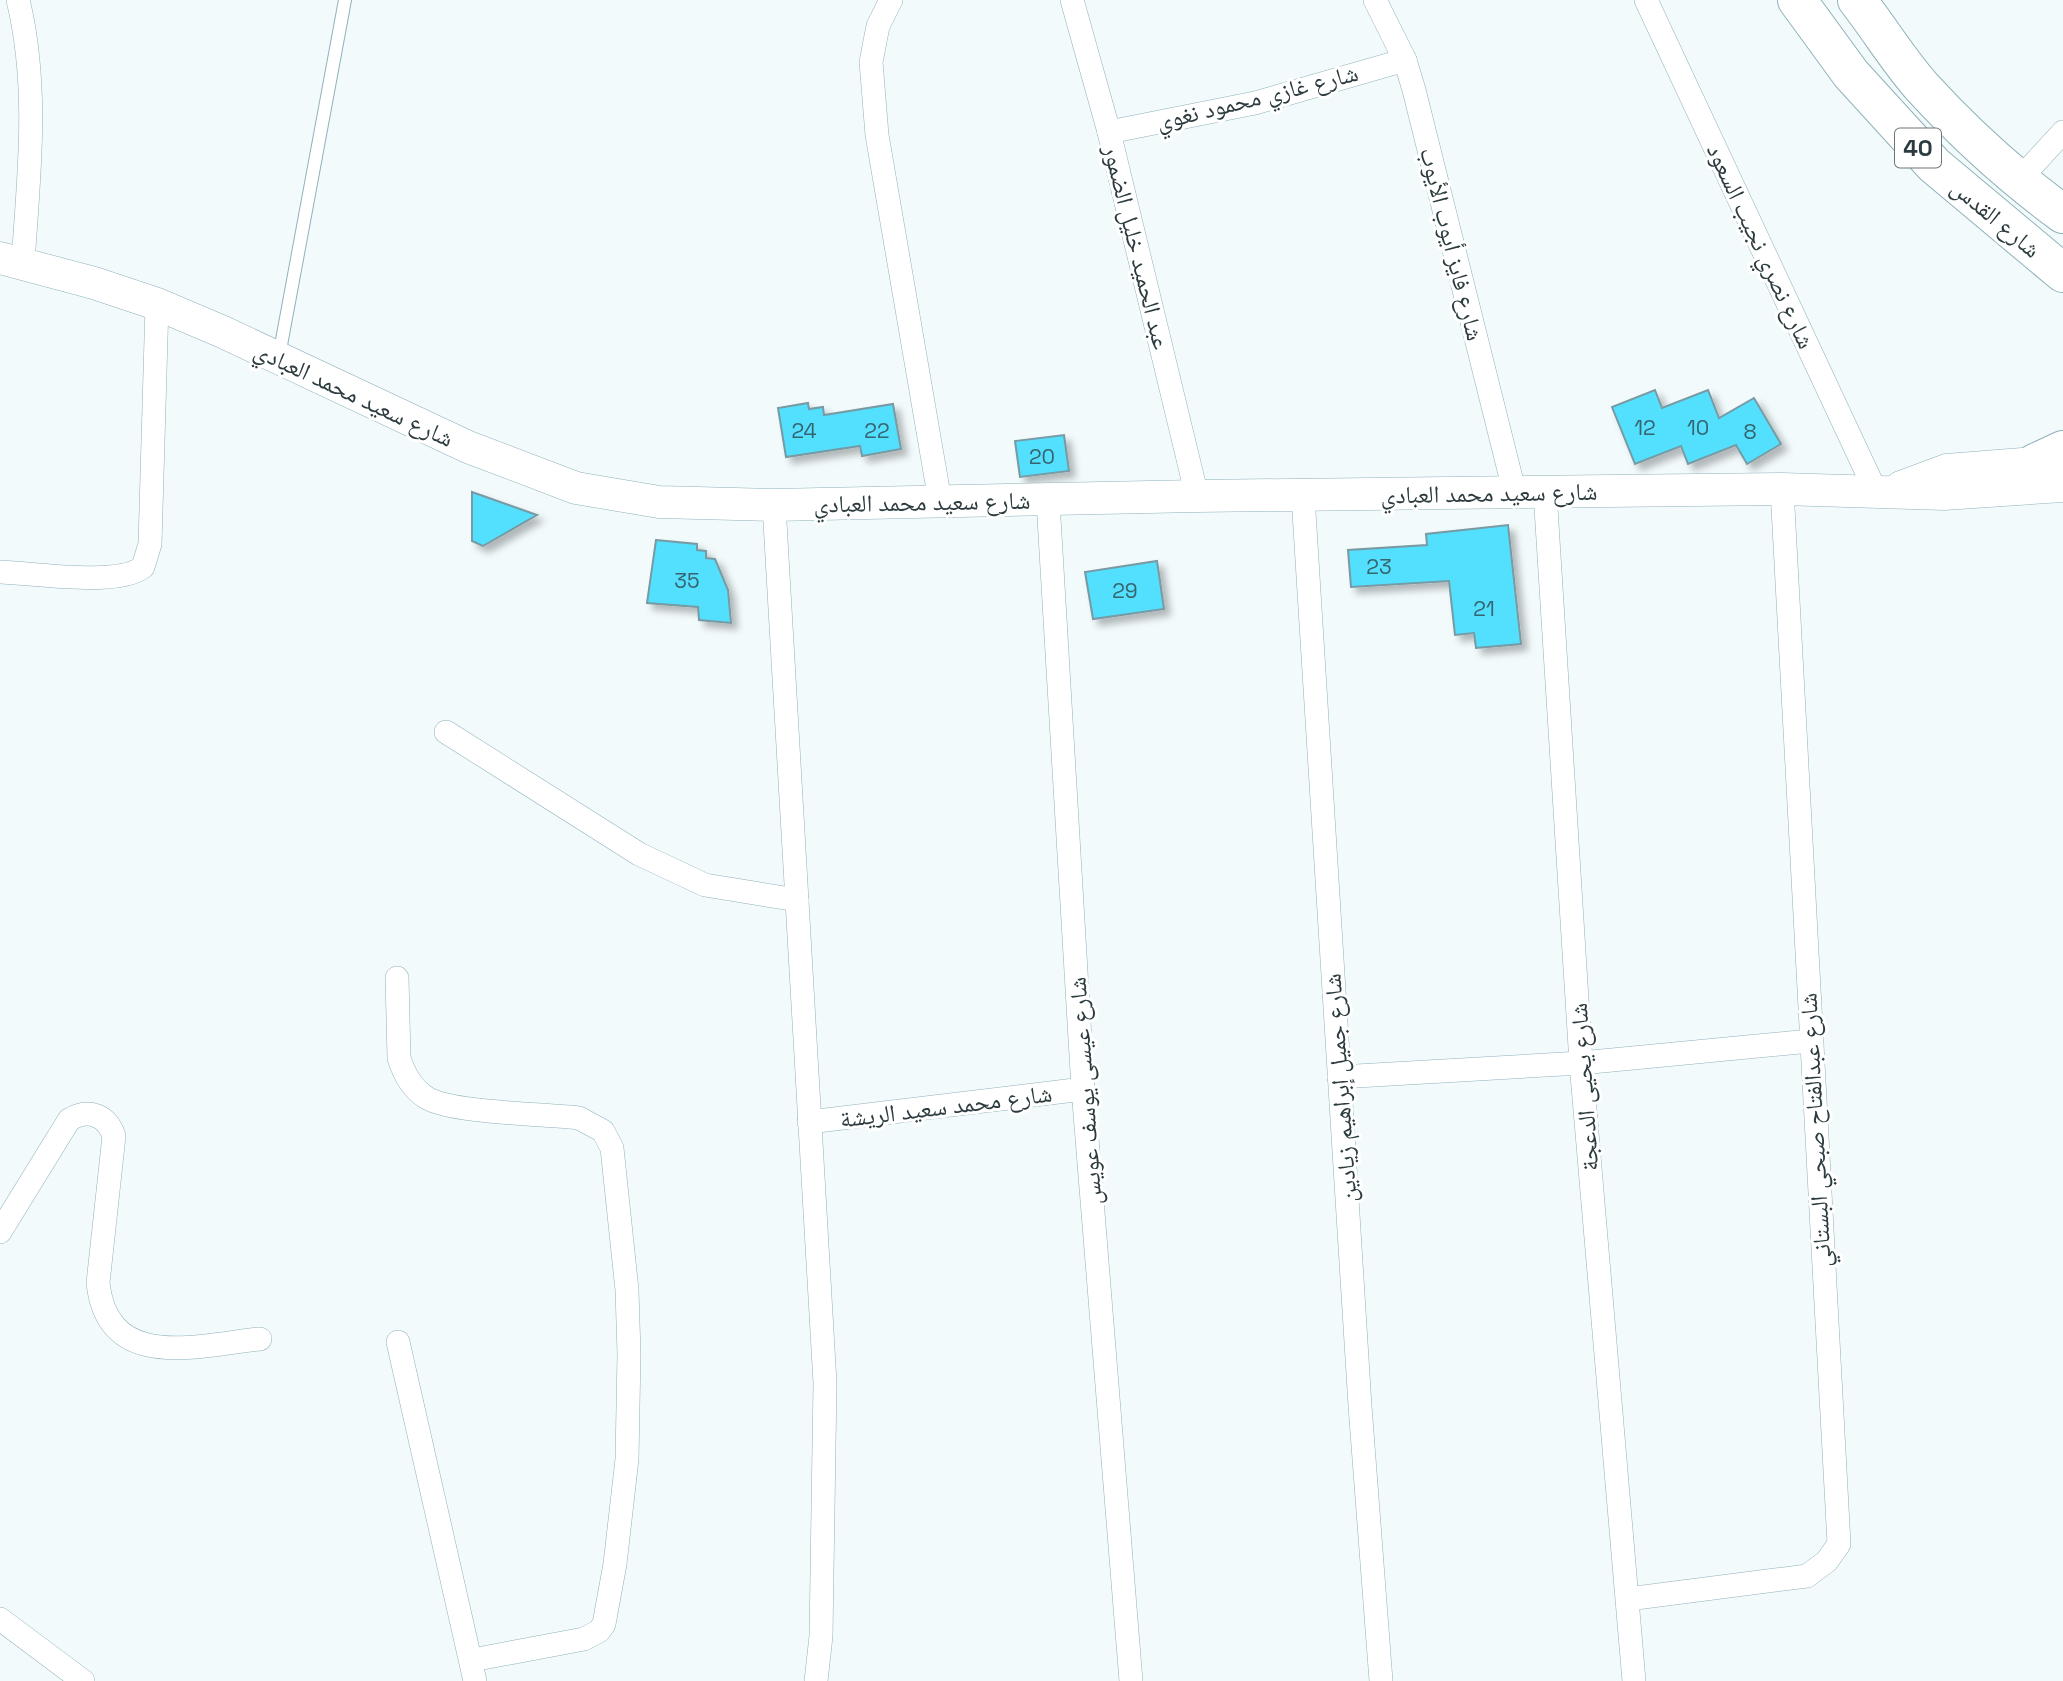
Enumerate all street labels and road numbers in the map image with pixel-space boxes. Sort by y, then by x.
street label: شارع غازي محمود نغوي [1153,57,1362,141]
road number: 40 [1895,128,1941,168]
street label: شارع نصري نجيب السعود [1696,139,1822,355]
street label: عبد الحميد خليل الضمور [1096,141,1177,352]
street label: شارع فايز أيوب الأيوب [1413,144,1491,344]
street label: شارع القدس [1945,172,2047,264]
street label: شارع سعيد محمد العبادي [248,334,459,458]
street label: شارع سعيد محمد العبادي [1380,476,1598,514]
street label: شارع سعيد محمد العبادي [813,485,1031,523]
street label: شارع جميل إبراهيم زيادين [1317,973,1364,1203]
street label: شارع عيسى يوسف عويس [1062,976,1108,1206]
street label: شارع عبدالفتاح صبحي البستاني [1792,992,1842,1268]
street label: شارع يحيى الدعجة [1563,1002,1605,1172]
street label: شارع محمد سعيد الريشة [838,1078,1054,1134]

